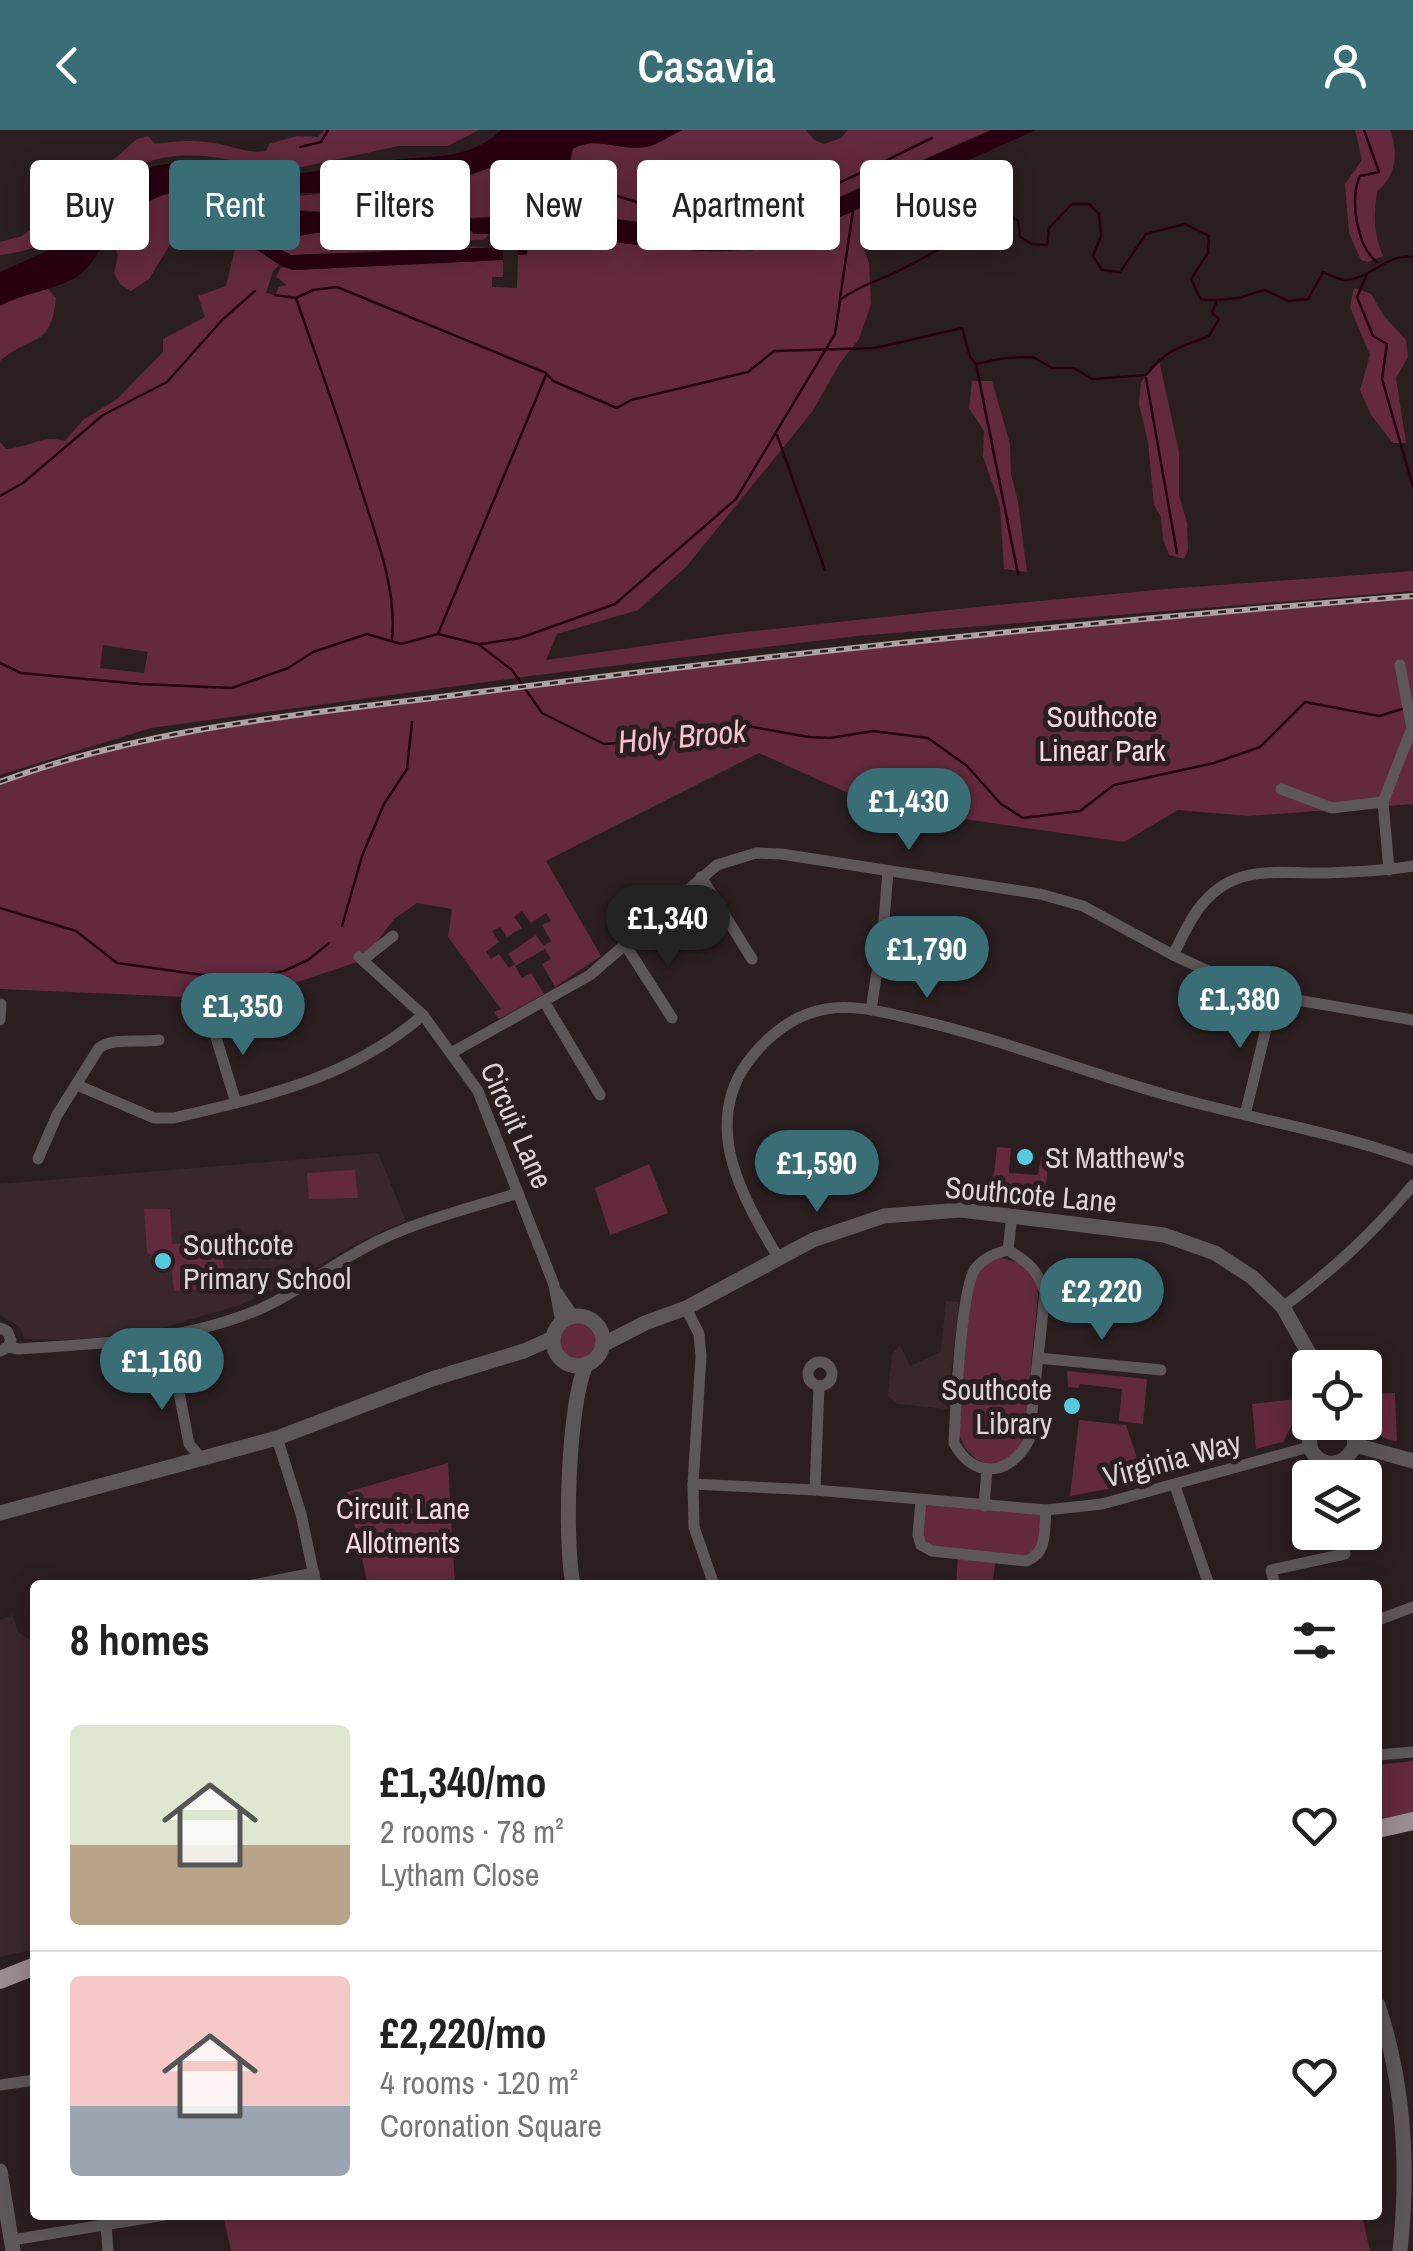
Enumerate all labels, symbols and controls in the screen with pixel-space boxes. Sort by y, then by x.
text: Casavia [637,35,776,96]
icon: back [40,38,95,93]
icon: person [1318,38,1373,93]
chip: Buy [30,160,149,250]
chip: Rent [169,160,300,250]
chip: Filters [320,160,470,250]
chip: New [490,160,617,250]
chip: Apartment [637,160,840,250]
chip: House [860,160,1013,250]
park label: Southcote Linear Park [1038,696,1166,770]
water label: Holy Brook [616,709,749,763]
pin: £1,430 [828,768,990,853]
text: £1,430 [869,779,949,822]
pin: £1,340 [587,885,749,970]
text: £1,340 [628,896,708,939]
pin: £1,790 [846,916,1008,1001]
text: £1,790 [887,927,967,970]
pin: £1,380 [1159,966,1321,1051]
pin: £1,350 [162,973,324,1058]
text: £1,380 [1200,977,1280,1020]
text: £1,350 [203,984,283,1027]
street label: Circuit Lane [471,1056,563,1194]
pin: £1,590 [736,1130,898,1215]
place label: St Matthew's [1045,1137,1185,1177]
text: £1,590 [777,1141,857,1184]
marker: St Matthew's [1014,1146,1036,1168]
street label: Southcote Lane [943,1167,1119,1221]
place label: Southcote Primary School [183,1224,351,1298]
marker: Southcote Primary School [152,1250,174,1272]
pin: £2,220 [1021,1258,1183,1343]
text: £2,220 [1062,1269,1142,1312]
pin: £1,160 [81,1328,243,1413]
text: £1,160 [122,1339,202,1382]
map controls [1292,1350,1382,1550]
button: locate [1292,1350,1382,1440]
place label: Southcote Library [941,1369,1053,1443]
marker: Southcote Library [1061,1395,1083,1417]
street label: Virginia Way [1099,1421,1246,1497]
button: layers [1292,1460,1382,1550]
park label: Circuit Lane Allotments [336,1488,470,1562]
text: 8 homes [70,1612,210,1668]
icon: filters [1287,1613,1342,1668]
text: £1,340/mo [380,1754,547,1810]
icon: home [150,1765,270,1885]
icon: heart [1287,1798,1342,1853]
text: 2 rooms · 78 m² [380,1810,564,1853]
text: Lytham Close [380,1853,539,1896]
text: £2,220/mo [380,2005,547,2061]
icon: home [150,2016,270,2136]
icon: heart [1287,2049,1342,2104]
text: 4 rooms · 120 m² [380,2061,578,2104]
text: Coronation Square [380,2104,602,2147]

